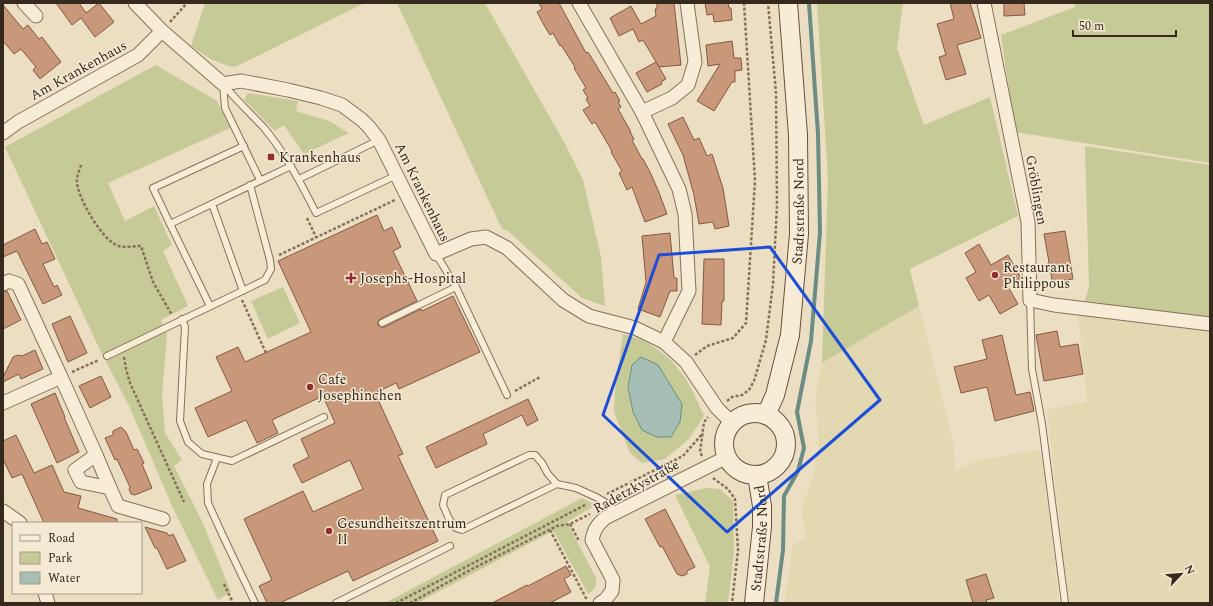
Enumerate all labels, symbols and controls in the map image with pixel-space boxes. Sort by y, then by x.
scale bar [1073,12,1176,38]
text: 50 m [1079,17,1104,36]
street label: Am Krankenhaus [26,35,131,106]
street label: Am Krankenhaus [389,139,456,245]
place label: Krankenhaus [279,147,361,168]
marker: Krankenhaus [266,152,276,162]
street label: Gröblingen [1020,153,1053,227]
street label: Stadtstraße Nord [786,158,810,265]
place label: Restaurant Philippous [1003,257,1070,294]
place label: Josephs-Hospital [360,268,466,289]
marker: Restaurant Philippous [990,270,1000,280]
marker: Josephs-Hospital [345,272,357,284]
place label: Cafe Josephinchen [318,369,402,406]
marker: Cafe Josephinchen [305,382,315,392]
street label: Radetzkystraße [589,454,683,519]
street label: Stadtstraße Nord [745,483,773,593]
place label: Gesundheitszentrum II [337,513,467,550]
legend [12,522,142,594]
marker: Gesundheitszentrum II [324,526,334,536]
text: Road [48,529,75,548]
text: Park [48,549,73,568]
north arrow [1161,554,1201,594]
text: N [1180,562,1199,578]
text: Water [48,569,80,588]

